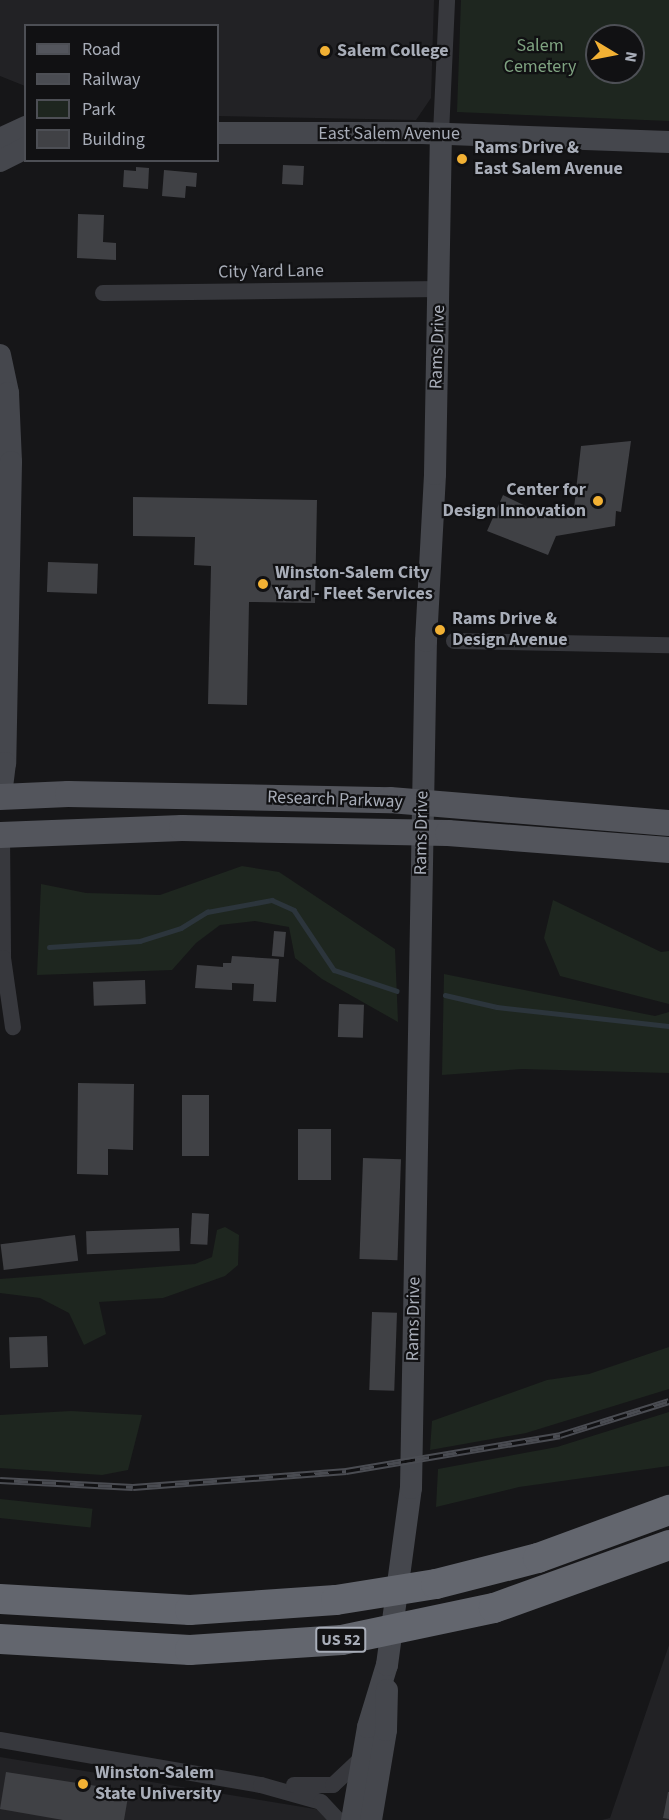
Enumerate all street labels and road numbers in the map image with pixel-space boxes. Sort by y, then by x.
street label: East Salem Avenue [318,123,460,145]
street label: City Yard Lane [218,260,324,284]
street label: Rams Drive [426,304,450,390]
street label: Research Parkway [267,787,403,813]
street label: Rams Drive [410,791,434,875]
street label: Rams Drive [402,1277,426,1361]
road number: US 52 [314,1627,368,1653]

